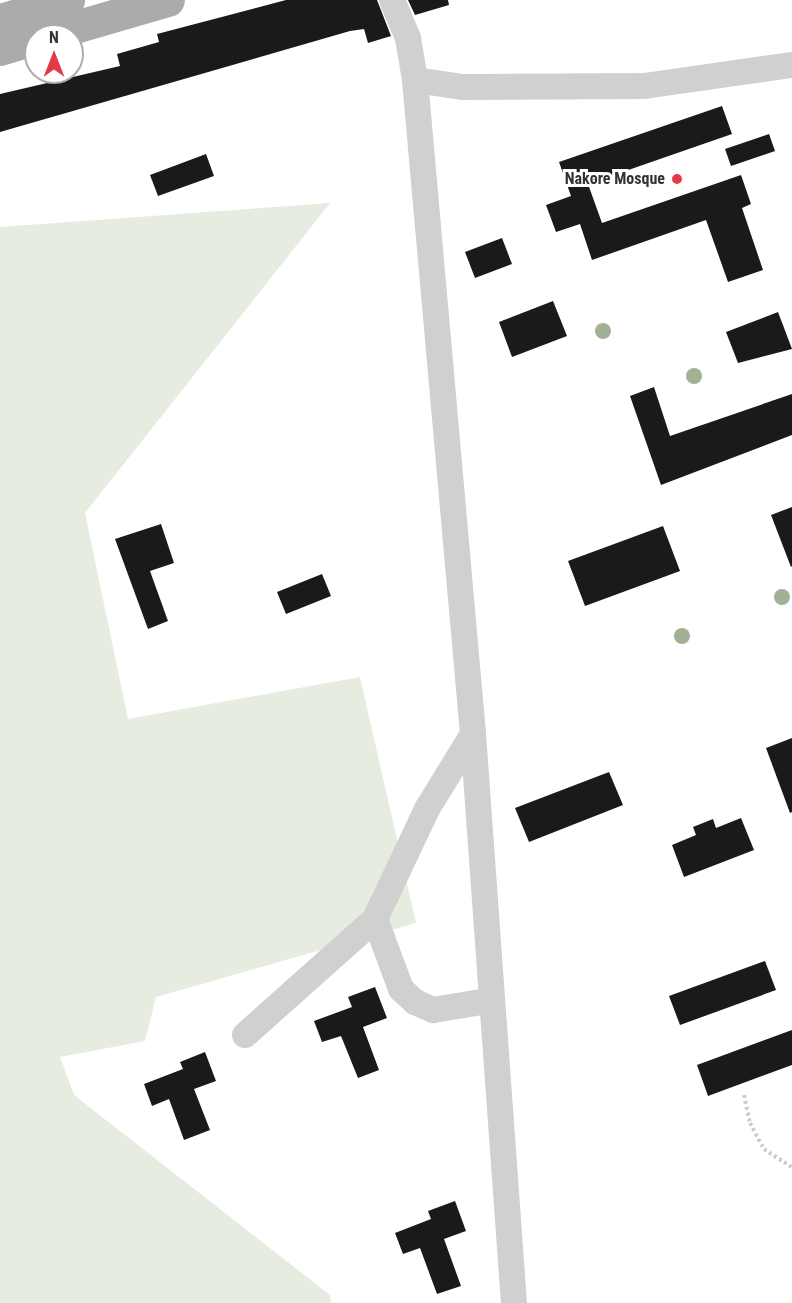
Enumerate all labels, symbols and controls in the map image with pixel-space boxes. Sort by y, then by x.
north arrow [24,24,84,84]
text: N [49,28,59,47]
place label: Nakore Mosque [565,169,665,189]
marker: Nakore Mosque [670,172,684,186]

